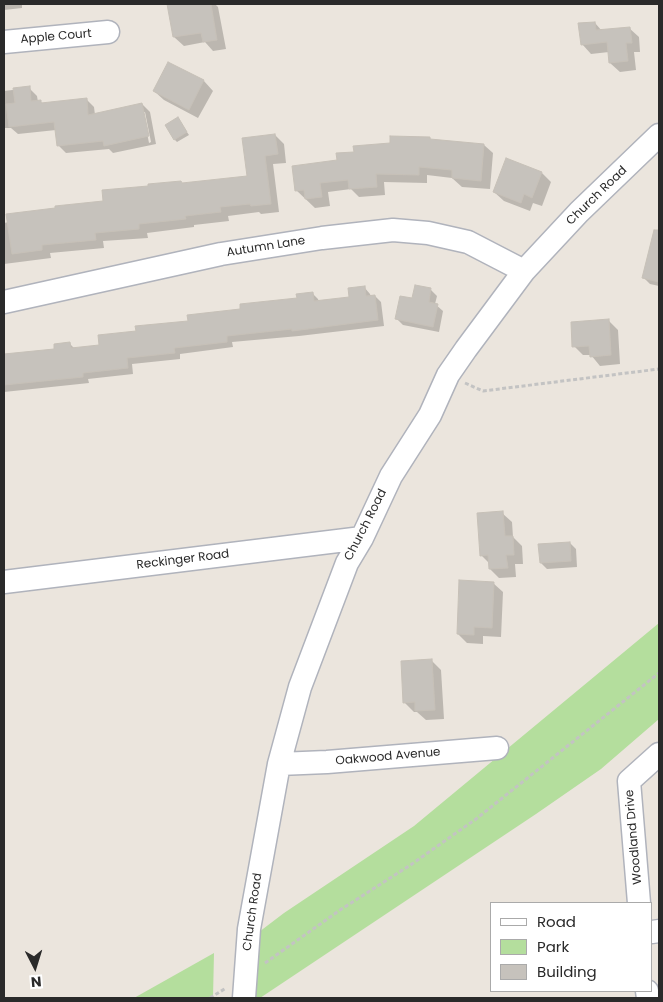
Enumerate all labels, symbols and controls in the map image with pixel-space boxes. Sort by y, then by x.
street label: Apple Court [20,27,92,47]
street label: Church Road [564,164,630,228]
street label: Autumn Lane [226,234,306,260]
street label: Church Road [342,487,390,563]
street label: Reckinger Road [136,547,230,573]
street label: Oakwood Avenue [335,745,441,769]
street label: Woodland Drive [623,789,645,885]
street label: Church Road [240,872,266,952]
legend [490,902,653,992]
text: Road [537,911,576,932]
text: Park [537,936,569,957]
north arrow [10,942,60,992]
text: Building [537,961,597,982]
text: N [30,972,42,992]

